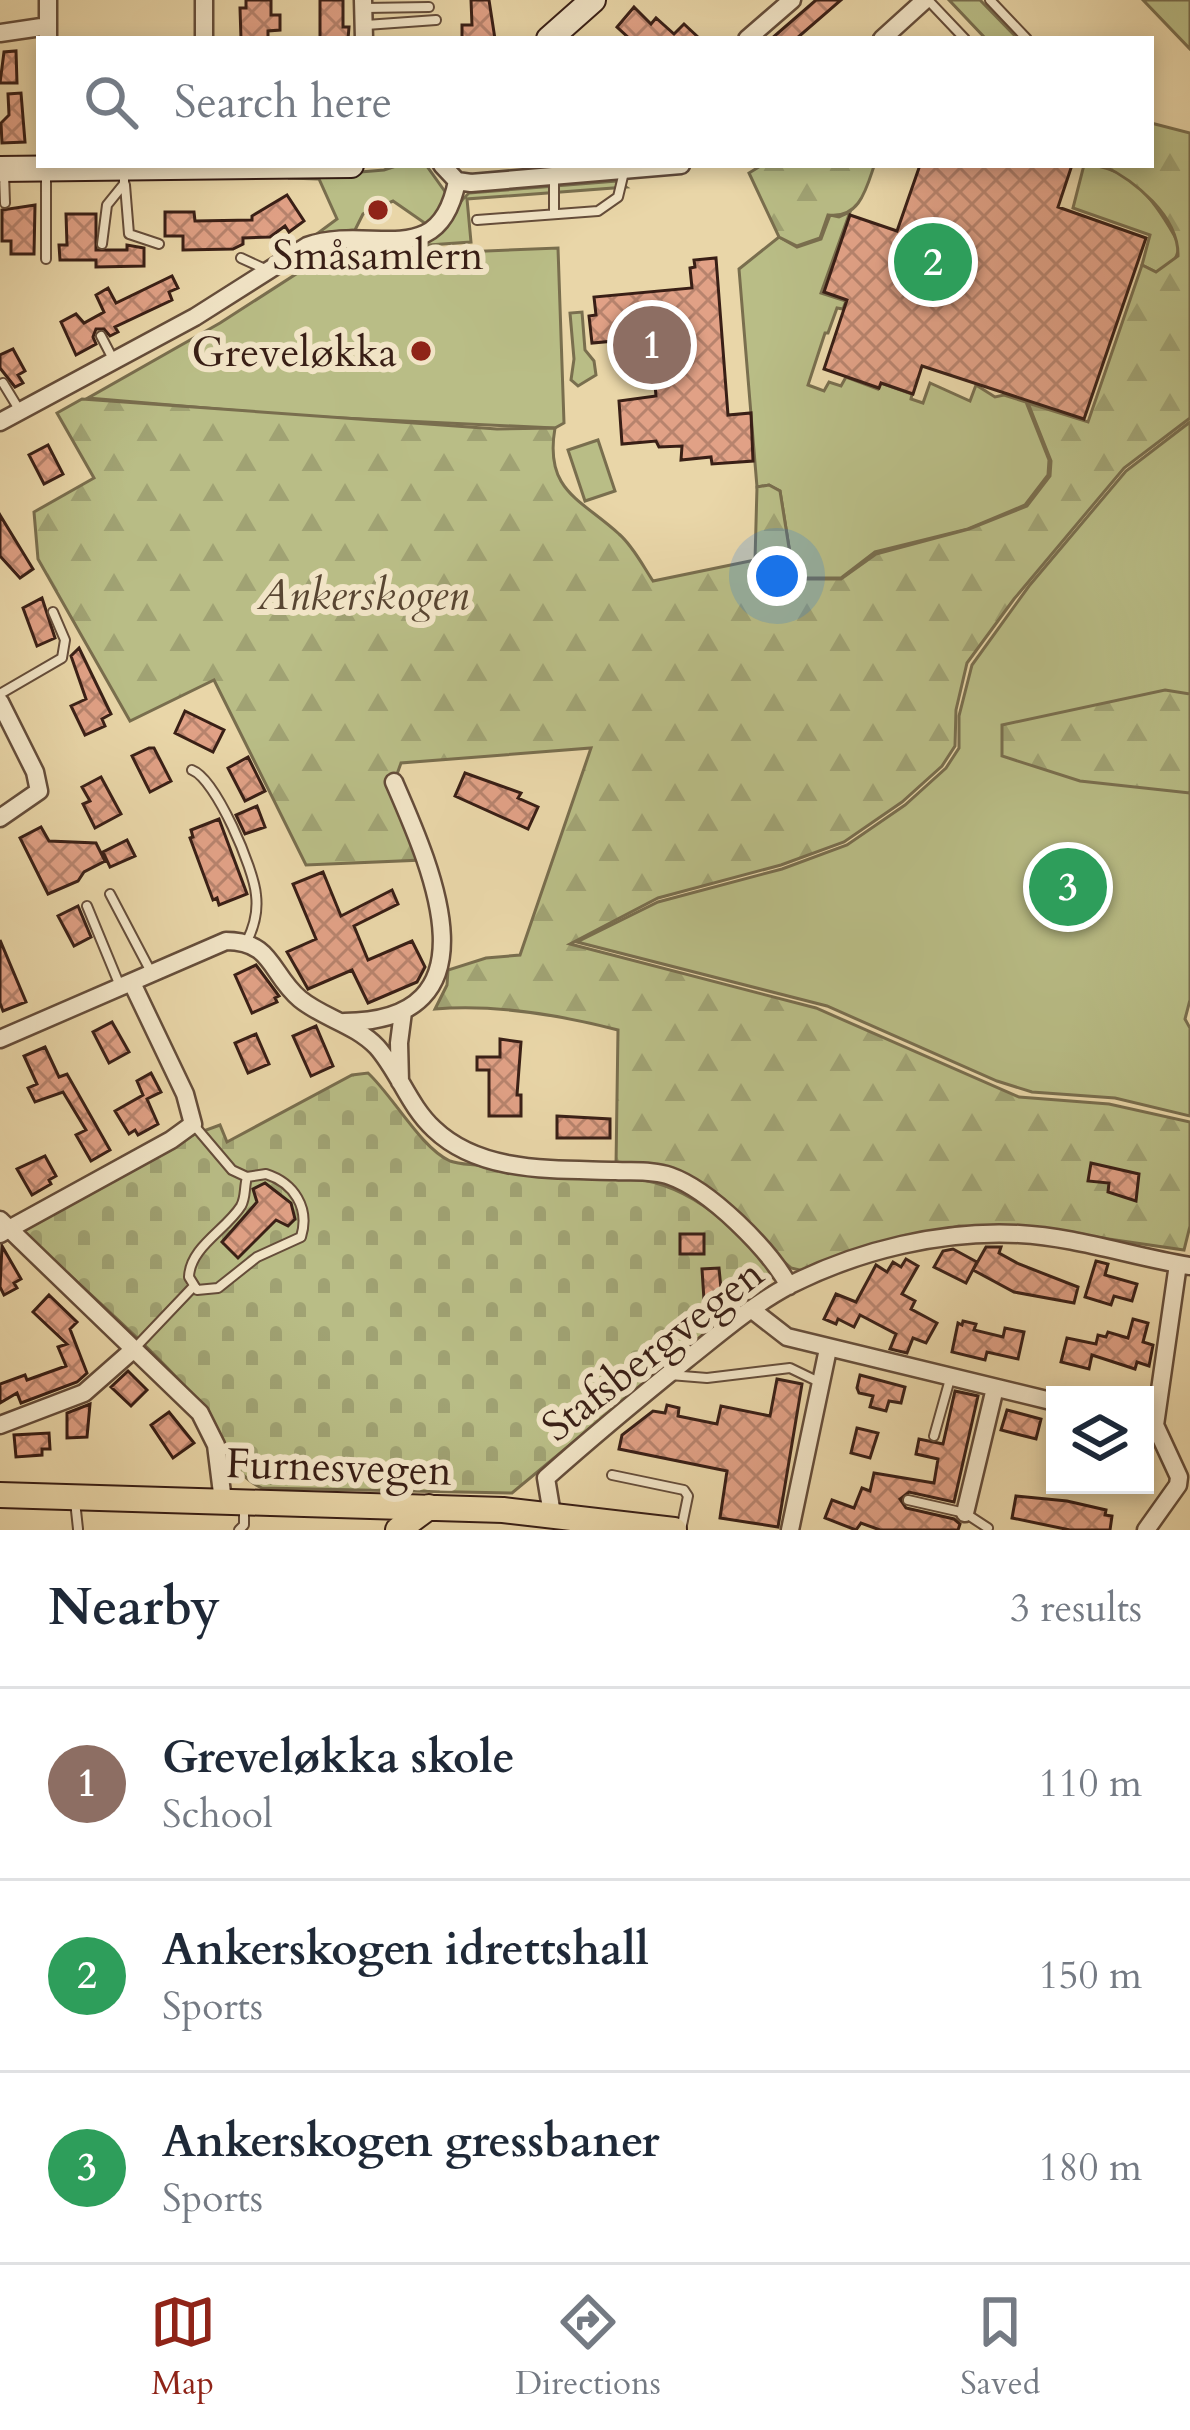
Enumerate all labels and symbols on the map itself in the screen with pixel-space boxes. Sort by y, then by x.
marker: Småsamlern [365,197,391,223]
pin: 2 [894,217,972,307]
place label: Småsamlern [272,227,484,284]
pin: 1 [613,300,691,390]
place label: Greveløkka [192,324,397,381]
marker: Greveløkka [408,338,434,364]
your location [747,546,807,606]
park label: Ankerskogen [256,567,469,624]
pin: 3 [1029,842,1107,932]
street label: Stafsbergvegen [530,1246,776,1455]
street label: Furnesvegen [225,1435,453,1500]

